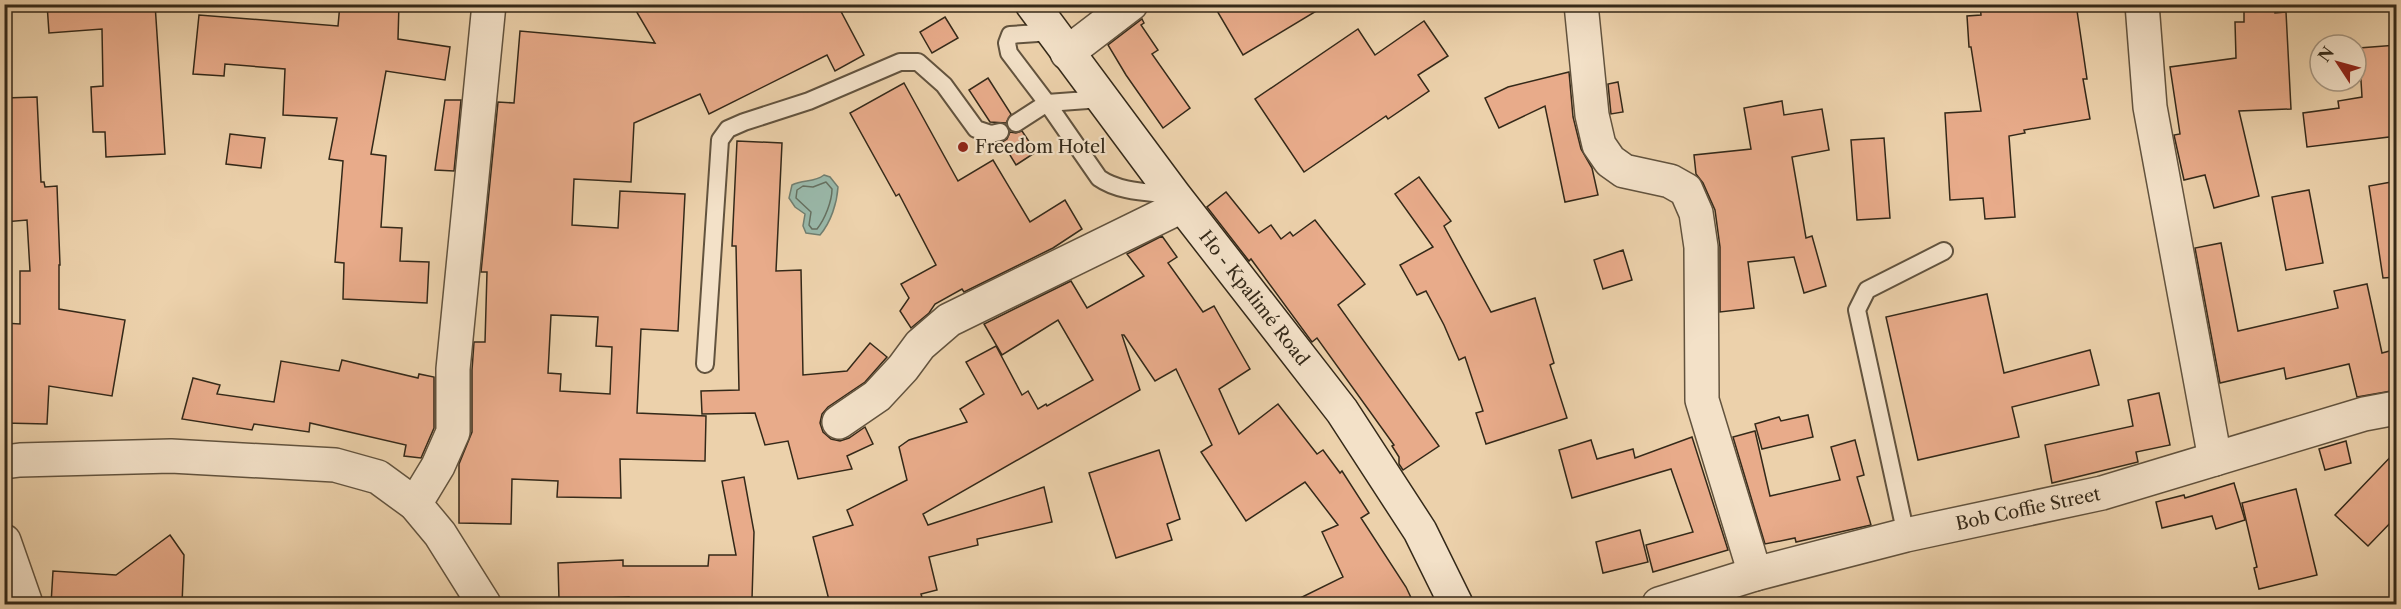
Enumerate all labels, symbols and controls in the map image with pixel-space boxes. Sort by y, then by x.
north arrow [2308,33,2368,93]
text: N [2314,43,2338,66]
place label: Freedom Hotel [975,136,1106,158]
marker: Freedom Hotel [956,140,970,154]
street label: Ho - Kpalimé Road [1194,226,1314,370]
street label: Bob Coffie Street [1954,483,2103,535]

